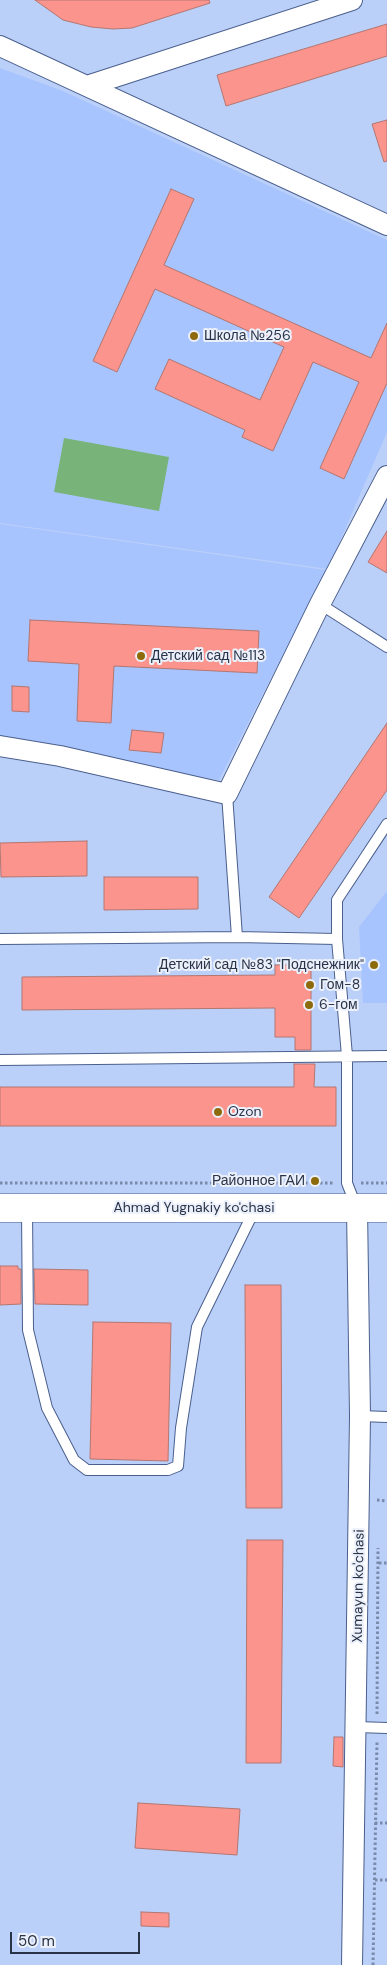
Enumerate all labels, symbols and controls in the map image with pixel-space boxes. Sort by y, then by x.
place label: Школа №256 [204,328,291,344]
marker: Школа №256 [188,330,200,342]
place label: Детский сад №113 [151,648,265,664]
marker: Детский сад №113 [135,650,147,662]
place label: Детский сад №83 "Подснежник" [159,957,364,973]
marker: Детский сад №83 "Подснежник" [368,959,380,971]
place label: Гом-8 [320,977,360,993]
marker: Гом-8 [304,979,316,991]
place label: 6-гом [319,997,358,1013]
marker: 6-гом [303,999,315,1011]
place label: Ozon [228,1104,262,1120]
marker: Ozon [212,1106,224,1118]
place label: Районное ГАИ [212,1173,305,1189]
marker: Районное ГАИ [309,1175,321,1187]
street label: Ahmad Yugnakiy ko'chasi [113,1200,275,1216]
street label: Xumayun ko'chasi [350,1529,368,1643]
scale bar [12,1922,142,1954]
text: 50 m [18,1931,55,1951]

